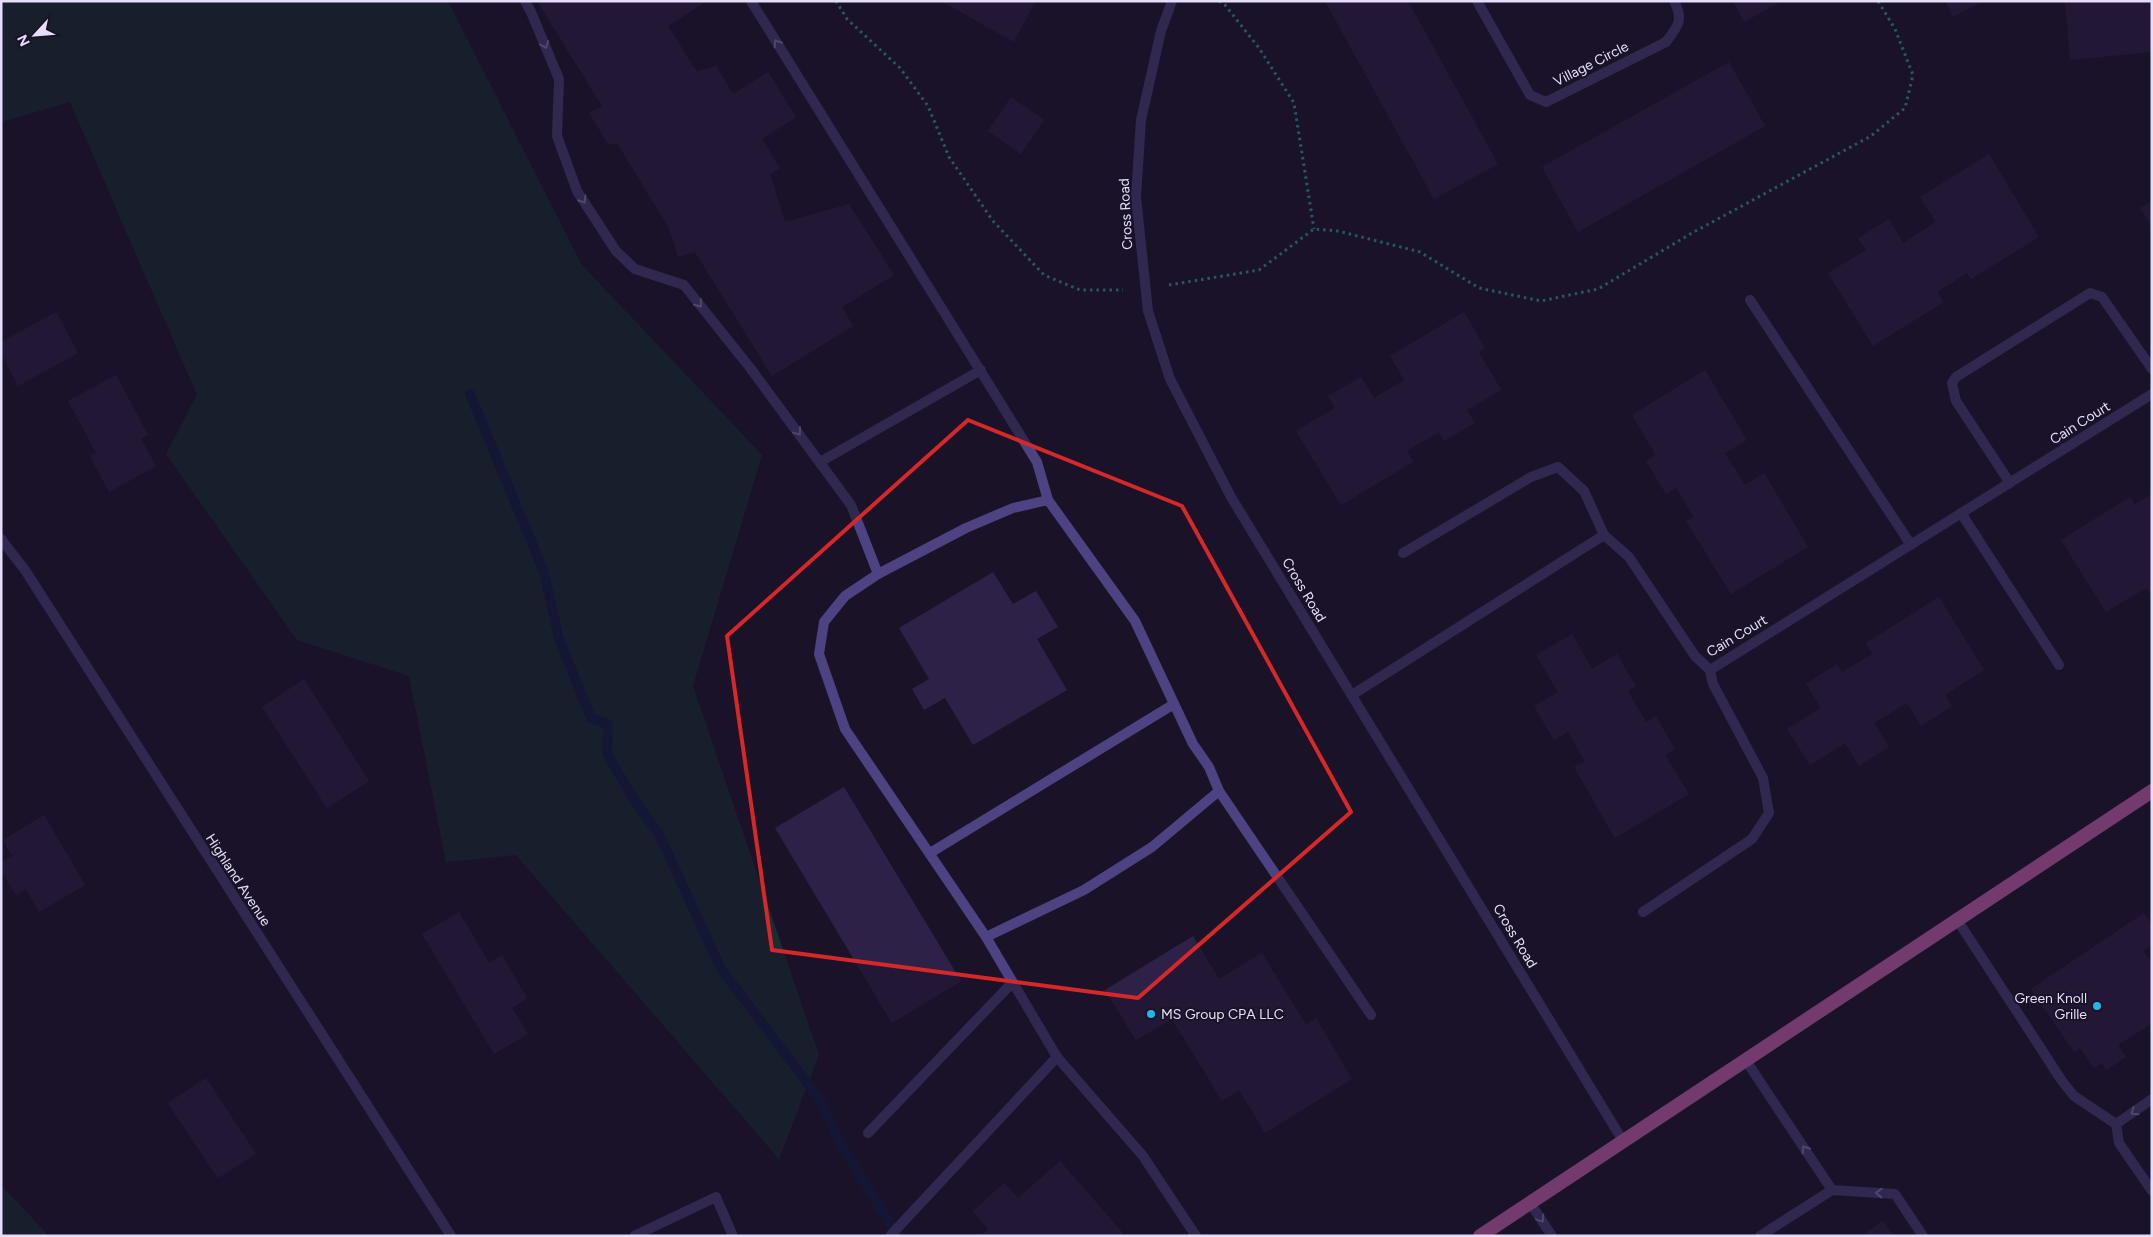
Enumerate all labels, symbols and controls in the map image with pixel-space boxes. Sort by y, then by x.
north arrow [10,10,60,60]
text: N [14,32,34,49]
street label: Village Circle [1551,38,1632,90]
one-way arrow [539,40,549,49]
one-way arrow [774,40,784,49]
street label: Cross Road [1116,178,1136,250]
one-way arrow [577,194,586,204]
one-way arrow [693,298,701,307]
street label: Cain Court [2047,398,2113,448]
one-way arrow [793,426,801,435]
street label: Cross Road [1278,555,1330,625]
street label: Cain Court [1704,611,1770,661]
street label: Highland Avenue [202,831,274,930]
street label: Cross Road [1489,901,1541,971]
place label: Green Knoll Grille [2014,990,2087,1023]
marker: Green Knoll Grille [2091,1000,2103,1012]
place label: MS Group CPA LLC [1161,1006,1284,1023]
marker: MS Group CPA LLC [1145,1008,1157,1020]
one-way arrow [2130,1106,2139,1115]
one-way arrow [1802,1145,1812,1154]
one-way arrow [1875,1187,1883,1198]
one-way arrow [1534,1214,1544,1223]

